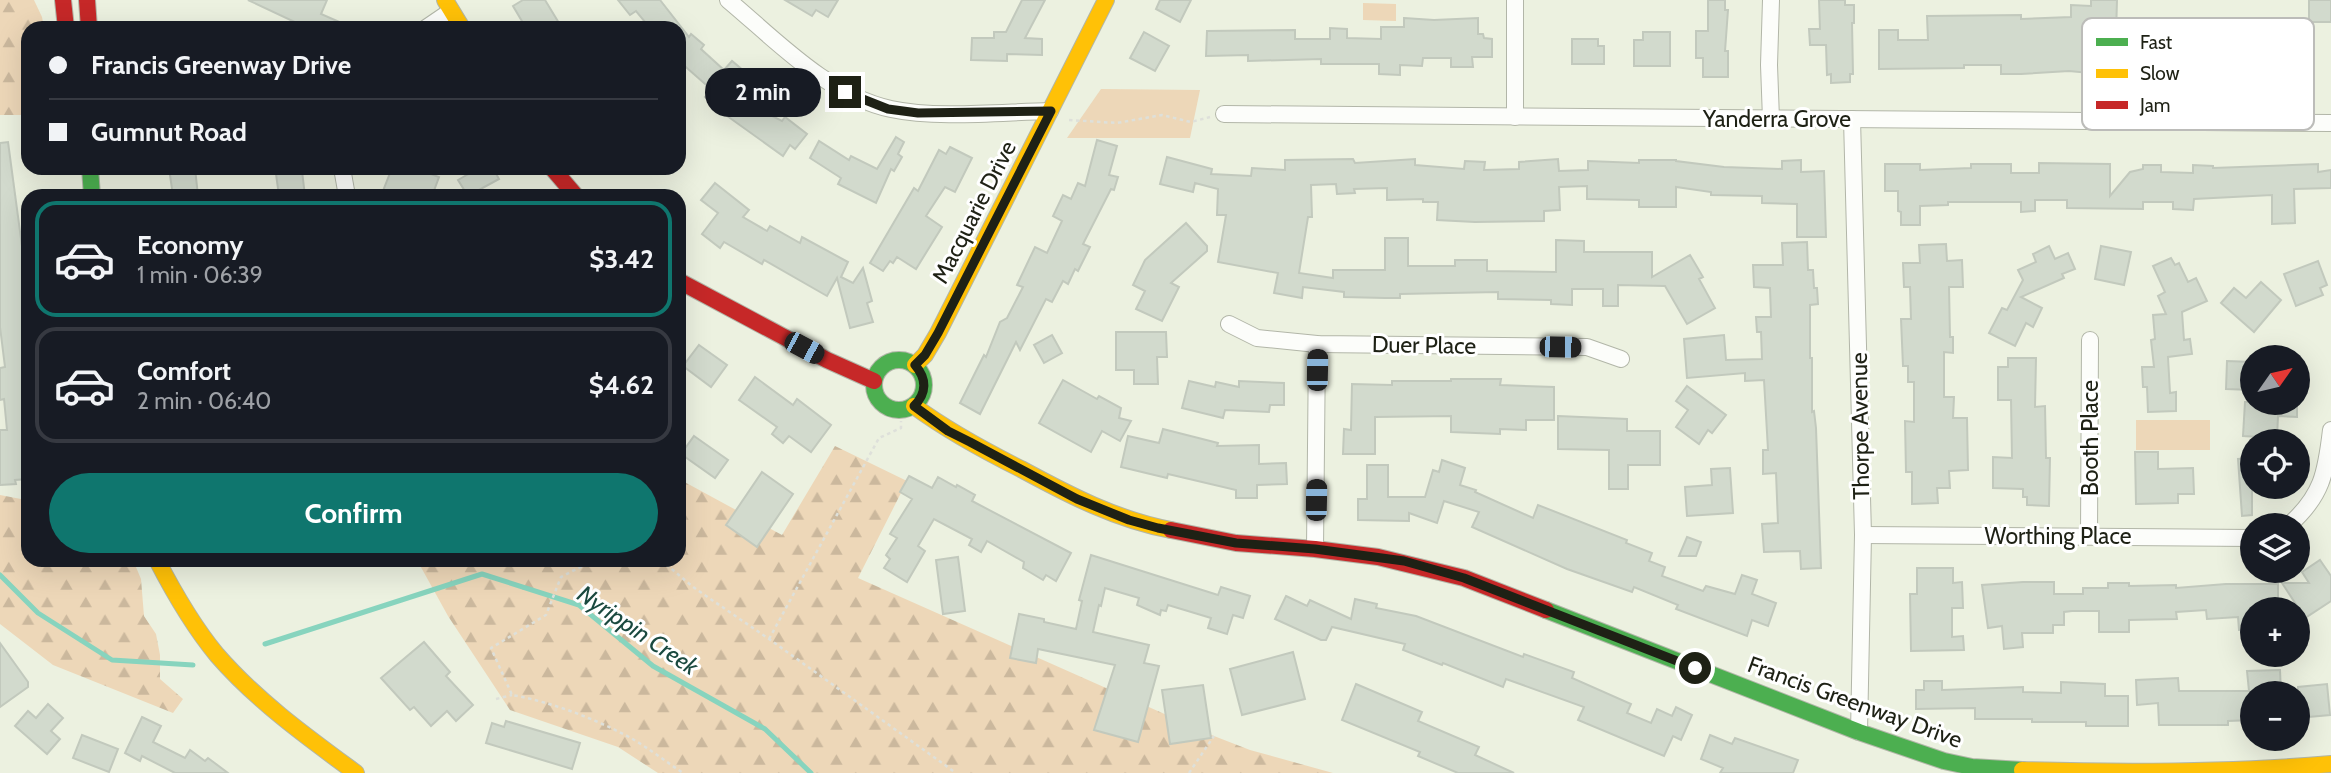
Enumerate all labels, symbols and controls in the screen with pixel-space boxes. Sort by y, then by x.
legend [2082,18,2314,130]
text: Fast [2140,31,2173,54]
text: Francis Greenway Drive [91,49,351,81]
text: Slow [2140,62,2180,85]
callout: 2 min [705,68,820,116]
route end [829,76,861,108]
text: 2 min [735,78,791,106]
text: Jam [2139,94,2170,117]
street label: Yanderra Grove [1702,105,1851,133]
text: Gumnut Road [91,116,247,148]
street label: Macquarie Drive [926,136,1022,288]
icon: car [53,228,116,291]
text: Economy [137,229,243,261]
text: $3.42 [589,243,654,275]
text: 1 min · 06:39 [137,261,263,289]
car [781,329,828,367]
street label: Duer Place [1372,330,1477,360]
car [1539,336,1582,358]
north arrow [2240,345,2310,415]
map controls [2240,345,2310,751]
car [1307,349,1328,391]
street label: Thorpe Avenue [1845,352,1875,500]
icon: car [53,354,116,417]
text: Comfort [137,355,231,387]
text: $4.62 [589,369,654,401]
street label: Booth Place [2076,380,2104,496]
text: 2 min · 06:40 [137,387,271,415]
button: locate [2240,429,2310,499]
button: Confirm [49,473,658,553]
car [1306,479,1327,521]
button: layers [2240,513,2310,583]
street label: Worthing Place [1985,522,2132,550]
water label: Nyrippin Creek [572,579,705,681]
button: + [2240,597,2310,667]
street label: Francis Greenway Drive [1744,650,1966,754]
route start [1679,652,1711,684]
button: − [2240,681,2310,751]

